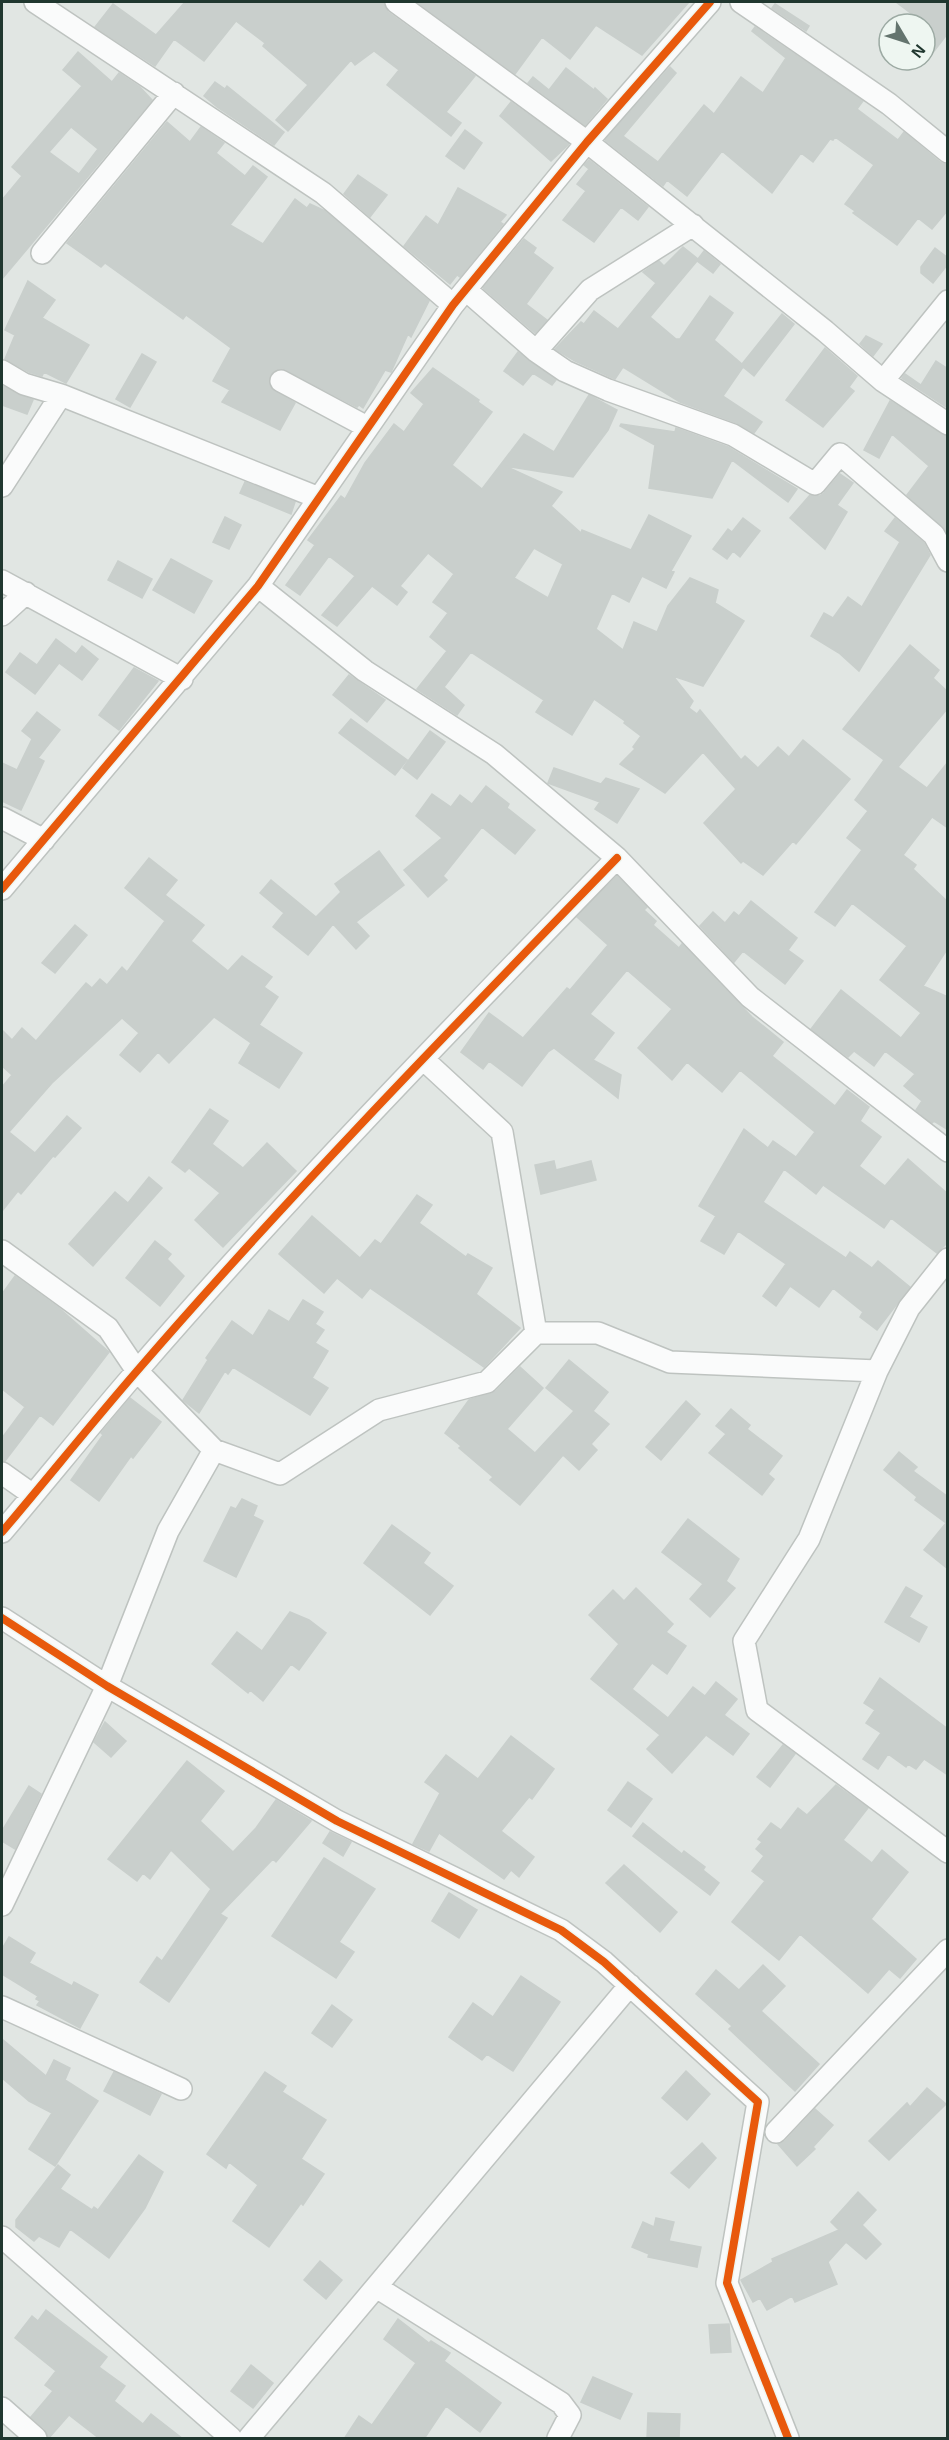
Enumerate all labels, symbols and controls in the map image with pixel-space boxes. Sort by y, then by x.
north arrow [877,12,937,72]
text: N [908,41,929,61]

